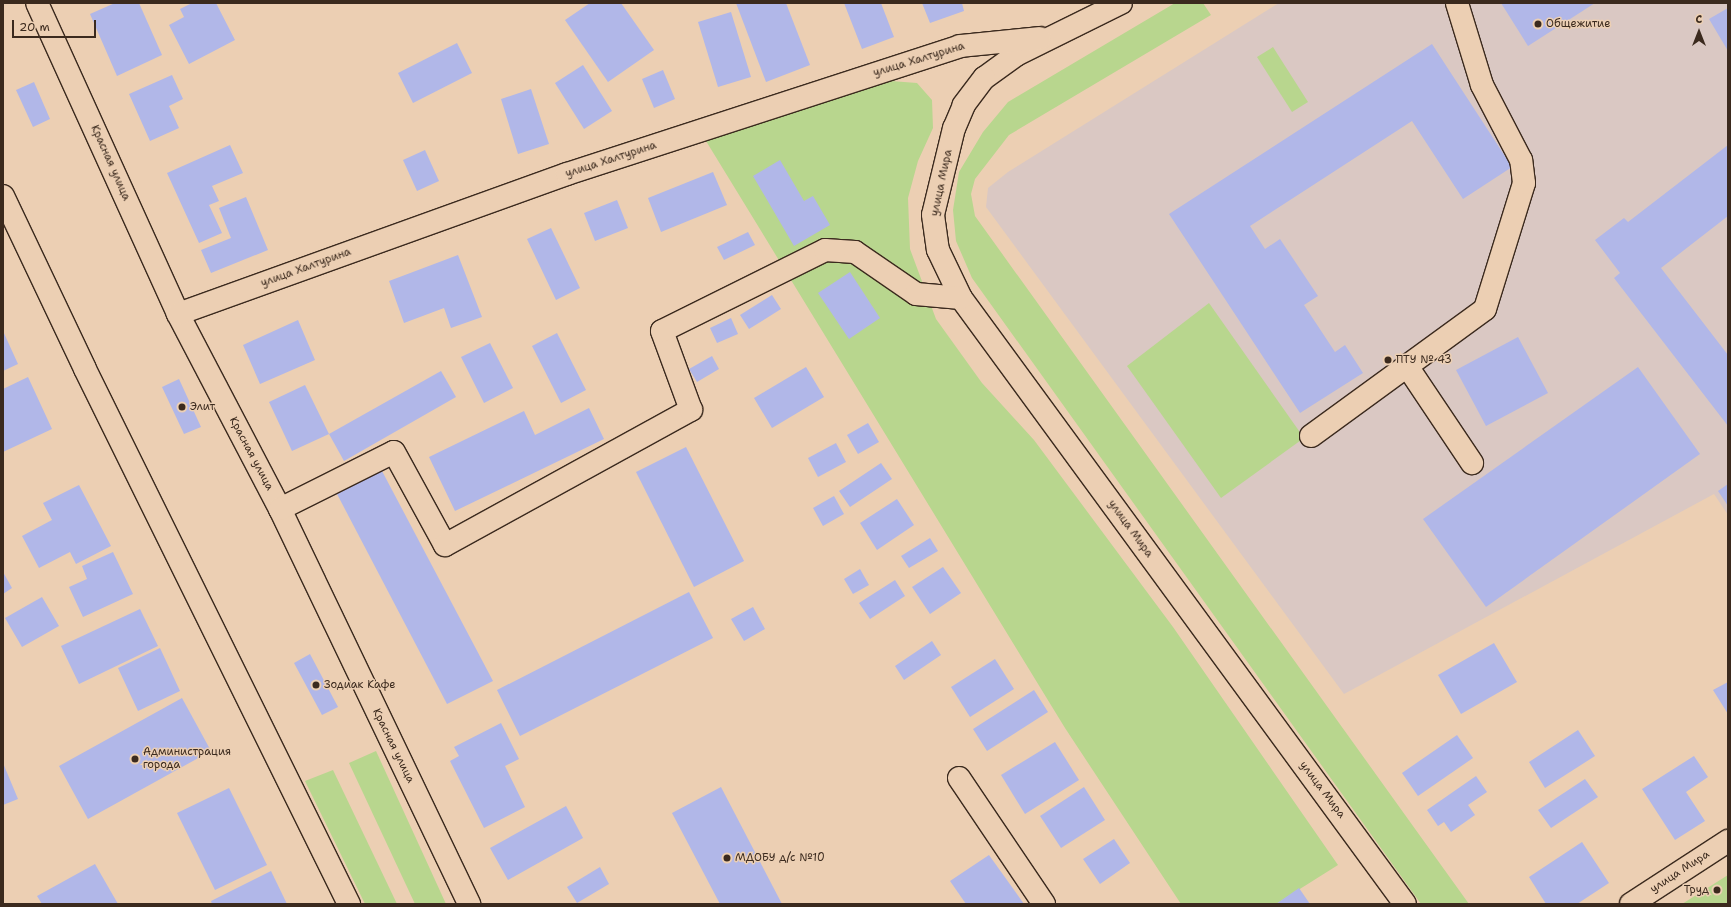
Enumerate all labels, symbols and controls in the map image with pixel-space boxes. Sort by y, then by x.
scale bar [14,12,98,38]
north arrow [1679,12,1719,52]
text: С [1696,12,1702,27]
place label: Общежитие [1546,17,1610,31]
text: 20 m [19,19,50,35]
marker: Общежитие [1533,19,1543,29]
street label: улица Халтурина [872,40,966,80]
street label: Красная улица [87,123,133,203]
street label: улица Халтурина [564,139,658,181]
street label: улица Мира [928,148,956,218]
street label: улица Халтурина [259,246,353,290]
place label: ПТУ № 43 [1396,353,1452,367]
marker: ПТУ № 43 [1383,355,1393,365]
place label: Элит [190,400,215,414]
marker: Элит [177,402,187,412]
street label: Красная улица [226,415,276,493]
street label: улица Мира [1105,498,1155,560]
place label: Зодиак Кафе [324,678,396,692]
marker: Зодиак Кафе [311,680,321,690]
street label: Красная улица [369,707,417,785]
place label: Администрация города [143,746,231,772]
marker: Администрация города [130,754,140,764]
street label: улица Мира [1296,759,1348,821]
street label: улица Мира [1648,848,1712,896]
place label: МДОБУ д/с №10 [735,851,825,865]
marker: МДОБУ д/с №10 [722,853,732,863]
place label: Труд [1684,883,1709,897]
marker: Труд [1712,885,1722,895]

